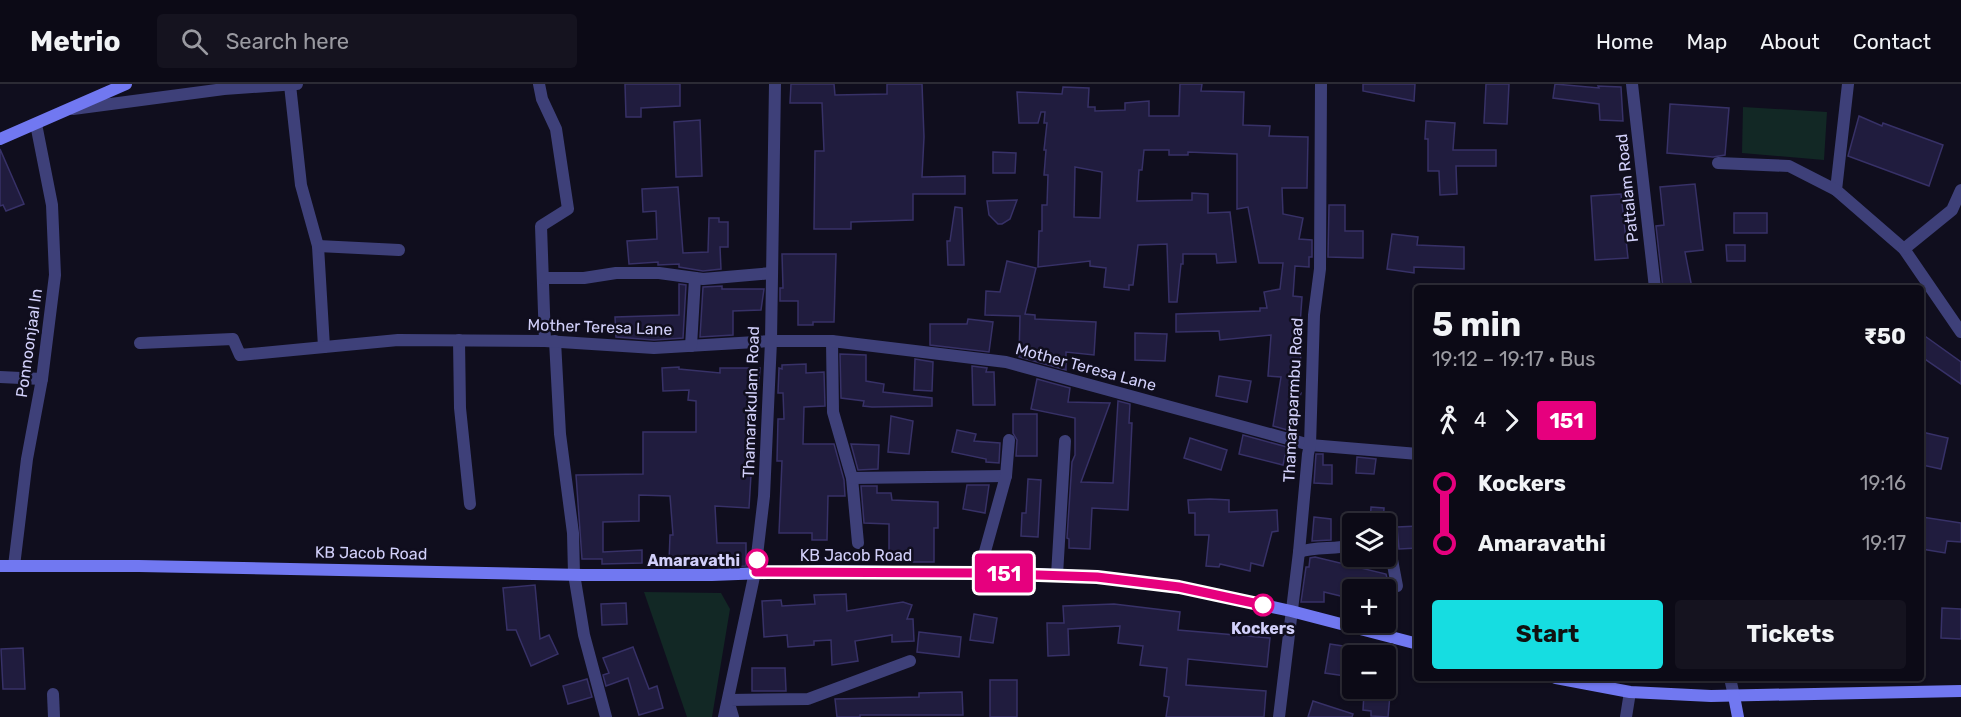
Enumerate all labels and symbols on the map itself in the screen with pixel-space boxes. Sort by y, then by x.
street label: Pattalam Road [1612,133,1642,243]
street label: Ponnoonjaal ln [12,287,46,399]
street label: Mother Teresa Lane [527,315,673,339]
street label: Thamaraparmbu Road [1279,317,1307,483]
street label: Thamarakulam Road [739,326,763,478]
street label: Mother Teresa Lane [1014,339,1159,395]
street label: KB Jacob Road [315,543,427,563]
street label: KB Jacob Road [800,546,912,565]
marker: Amaravathi [746,549,768,571]
place label: Amaravathi [647,551,740,570]
line badge: 151 [970,554,1038,592]
marker: Kockers [1252,594,1274,616]
place label: Kockers [1231,619,1295,638]

